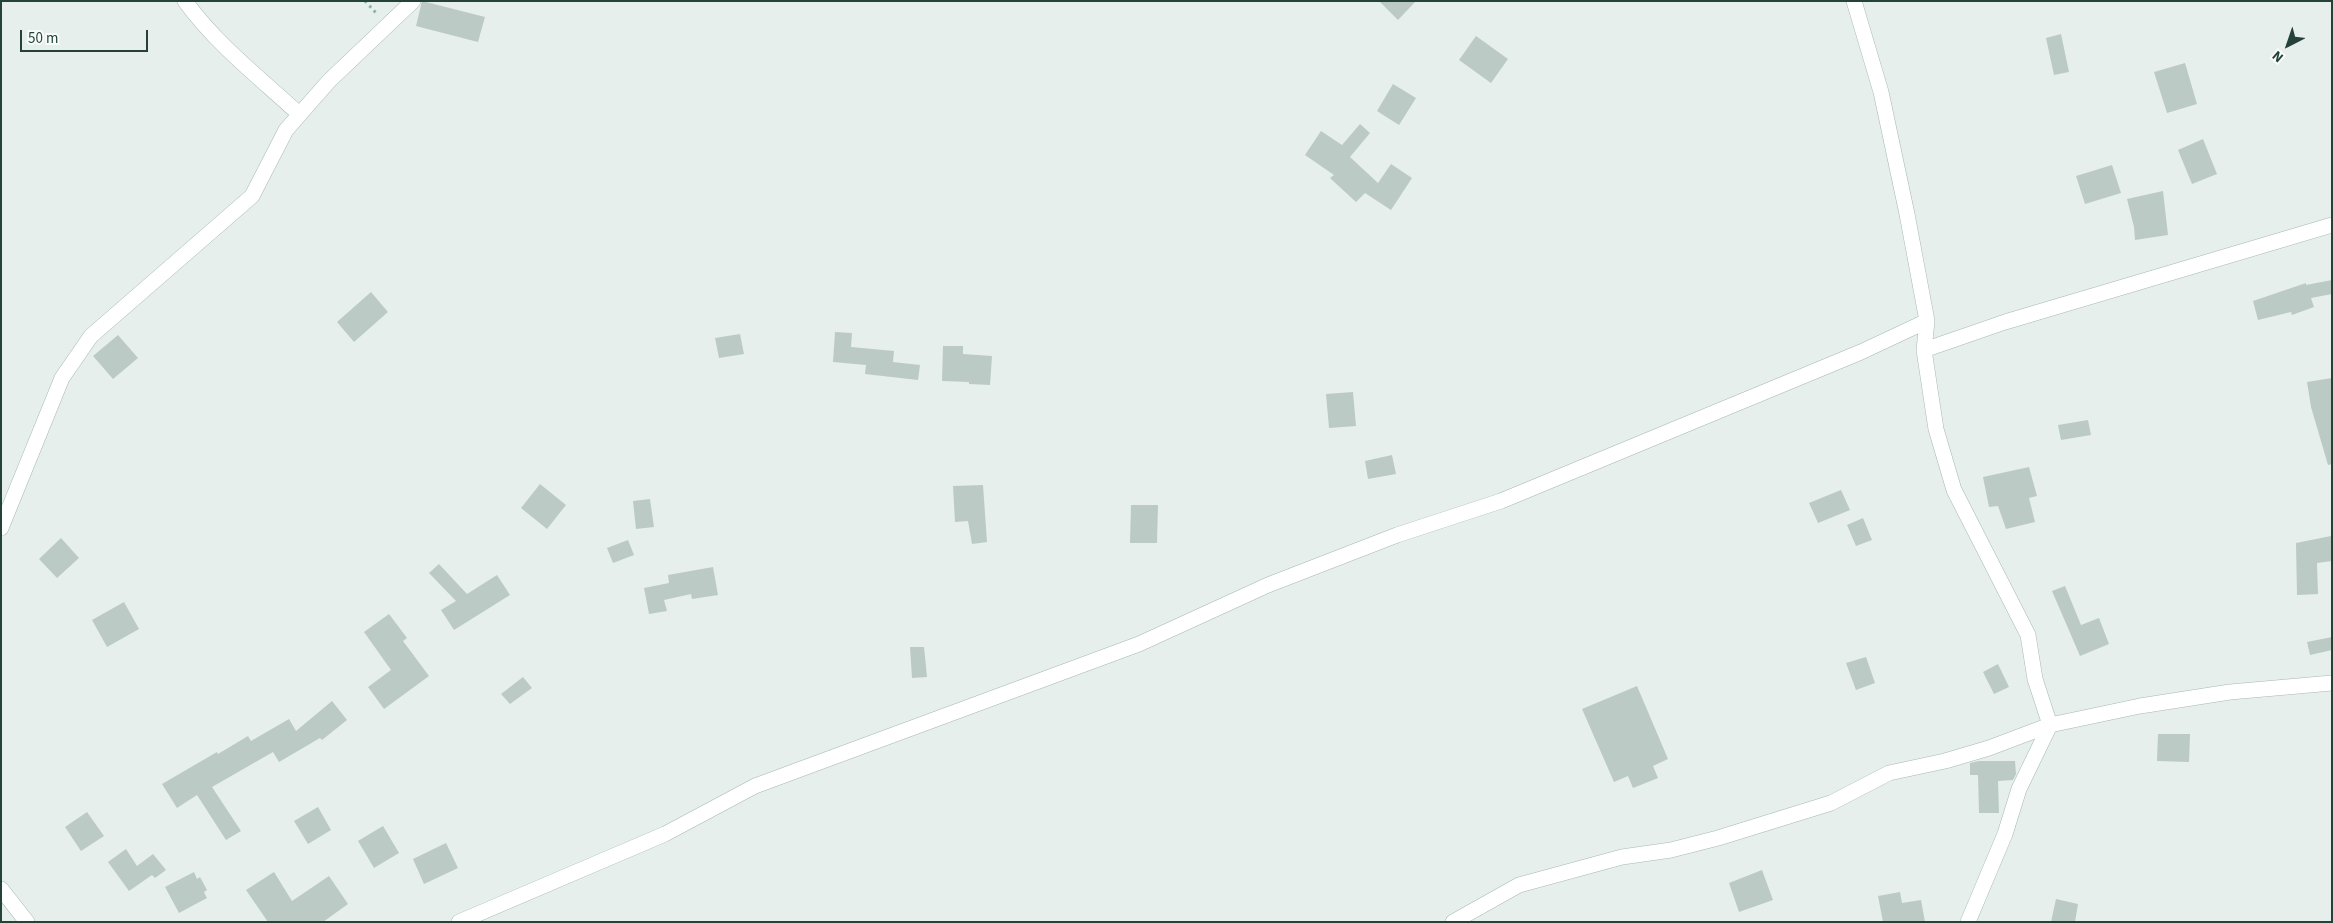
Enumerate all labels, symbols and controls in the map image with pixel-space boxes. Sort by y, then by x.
scale bar [22,20,150,52]
north arrow [2263,20,2313,70]
text: 50 m [28,28,58,49]
text: N [2268,46,2288,67]

